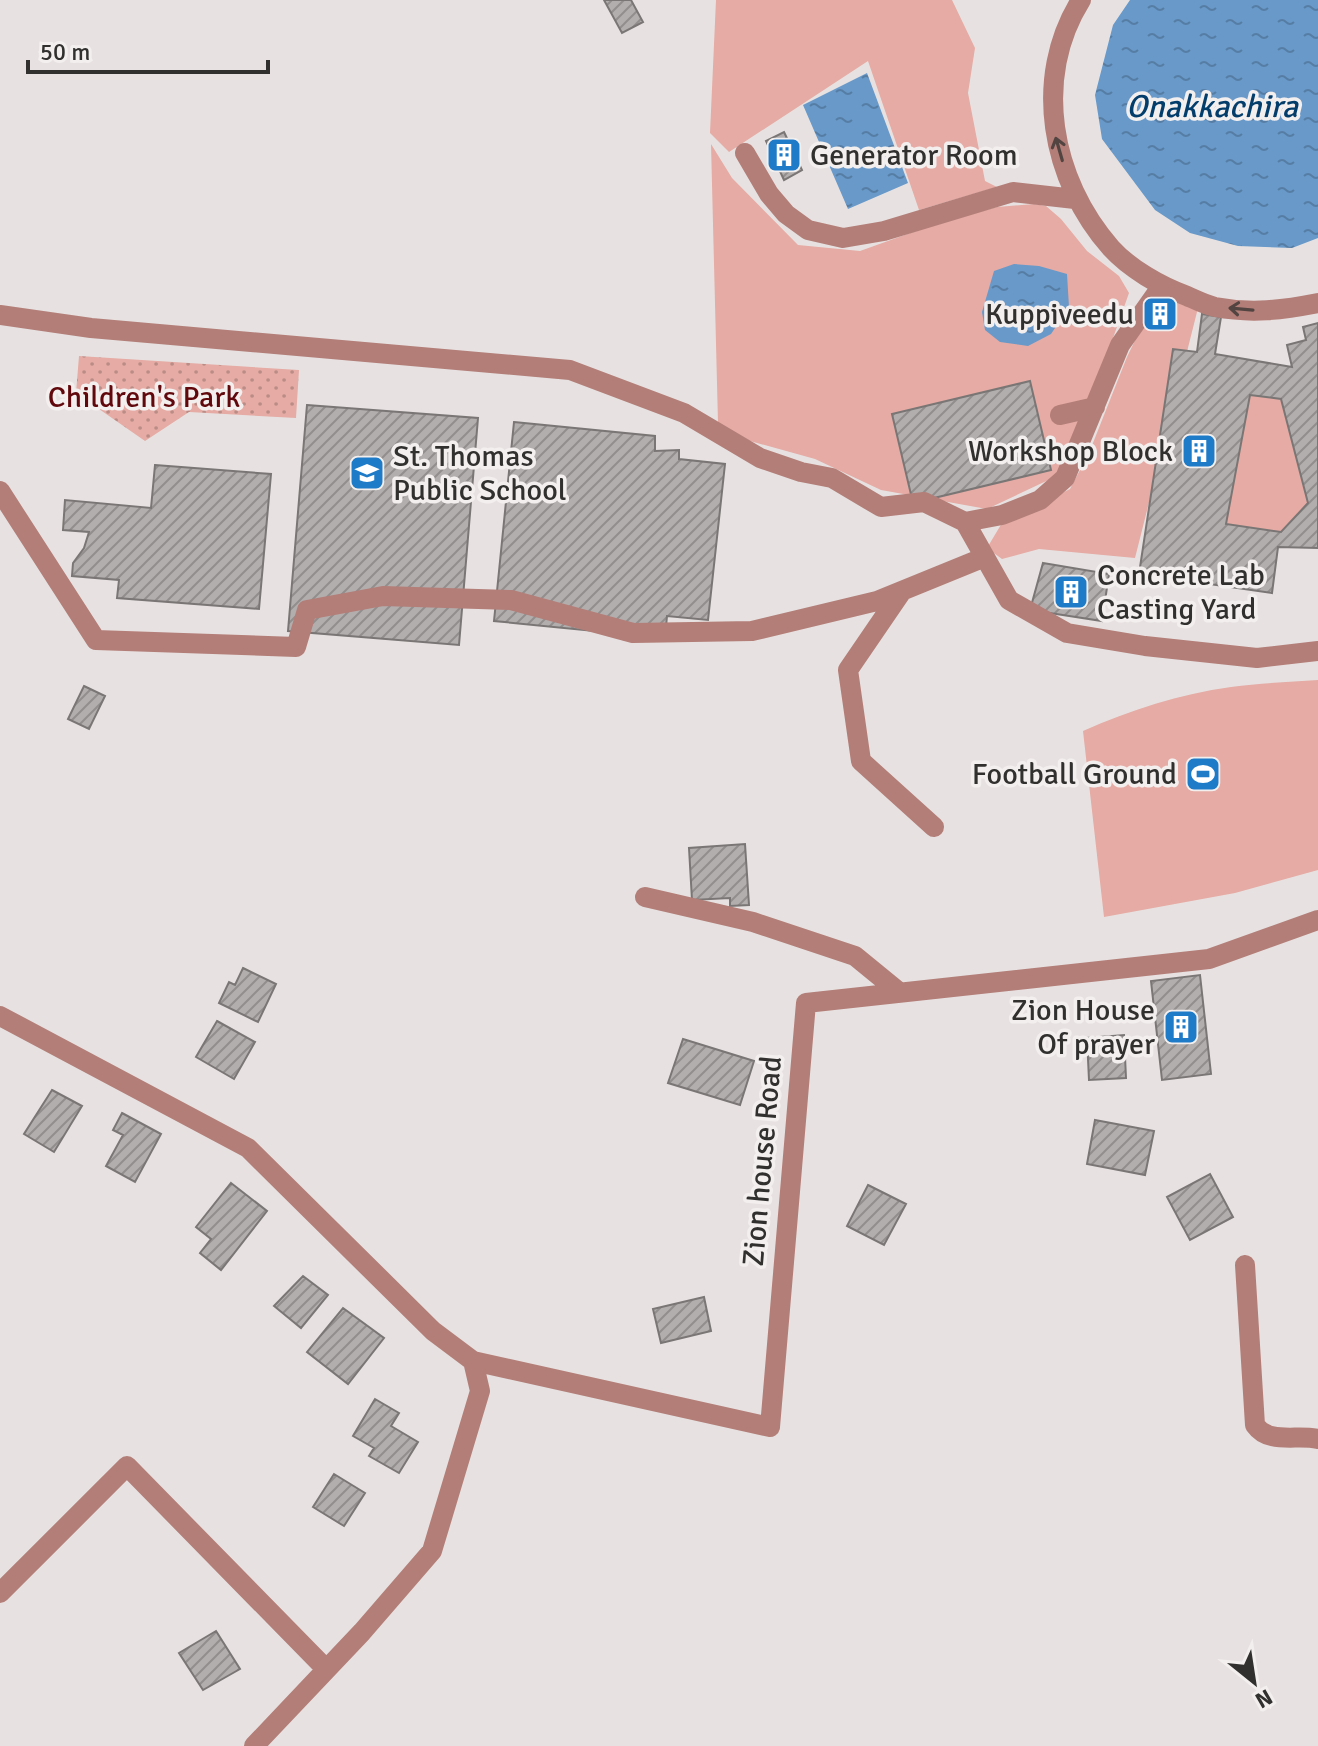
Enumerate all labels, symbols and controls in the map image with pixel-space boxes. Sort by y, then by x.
scale bar [28,24,268,74]
text: 50 m [40,37,90,67]
water label: Onakkachira [1126,87,1299,126]
building icon: Generator Room [765,136,803,174]
place label: Generator Room [810,137,1018,174]
one-way arrow [1051,137,1066,163]
building icon: Kuppiveedu [1141,295,1179,333]
place label: Kuppiveedu [985,296,1134,333]
one-way arrow [1228,301,1255,316]
park label: Children's Park [48,379,240,416]
building icon: Workshop Block [1180,432,1218,470]
place label: Workshop Block [968,433,1173,470]
place label: St. Thomas Public School [393,438,567,509]
school or university icon: St. Thomas Public School [348,454,386,492]
place label: Concrete Lab Casting Yard [1097,557,1265,628]
building icon: Concrete Lab Casting Yard [1052,573,1090,611]
sports icon: Football Ground [1184,755,1222,793]
place label: Football Ground [972,756,1177,793]
place label: Zion House Of prayer [1011,992,1155,1063]
building icon: Zion House Of prayer [1162,1008,1200,1046]
street label: Zion house Road [735,1054,790,1268]
north arrow [1214,1642,1294,1722]
text: N [1250,1683,1277,1714]

